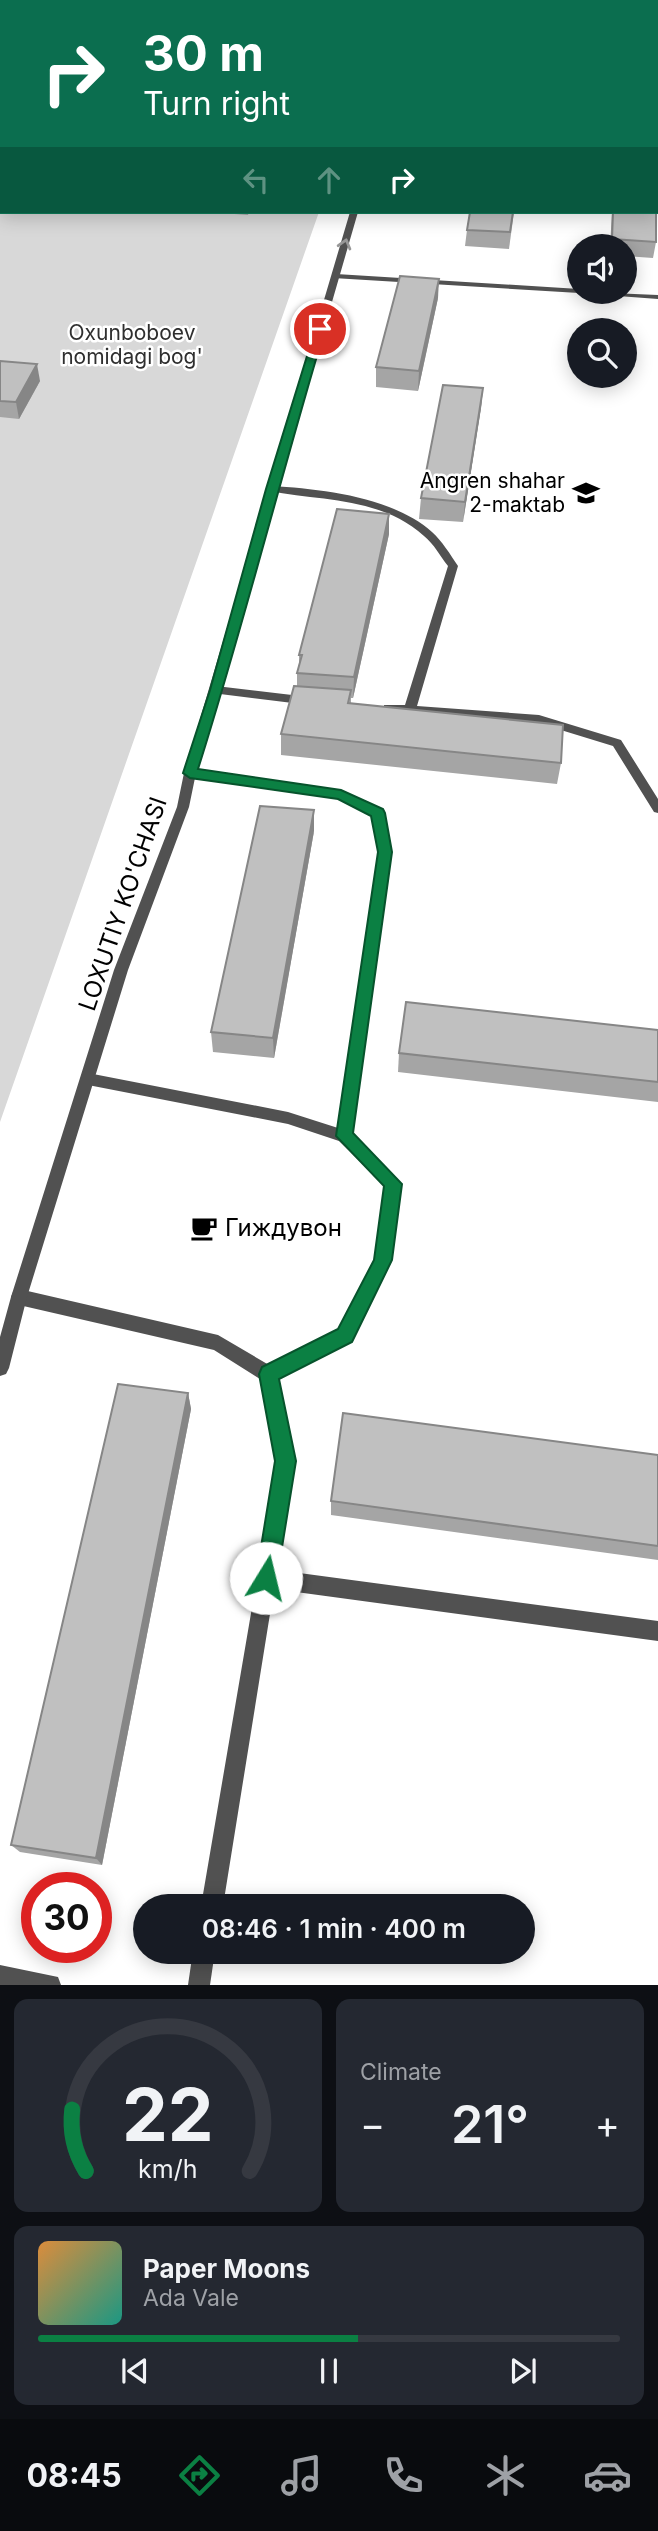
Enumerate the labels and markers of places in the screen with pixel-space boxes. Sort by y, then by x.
pin [290,299,350,359]
place label: Angren shahar 2-maktab [420,468,565,517]
school or university icon: Angren shahar 2-maktab [571,478,601,508]
cafe icon: Гиждувон [189,1213,219,1243]
place label: Гиждувон [225,1213,342,1242]

